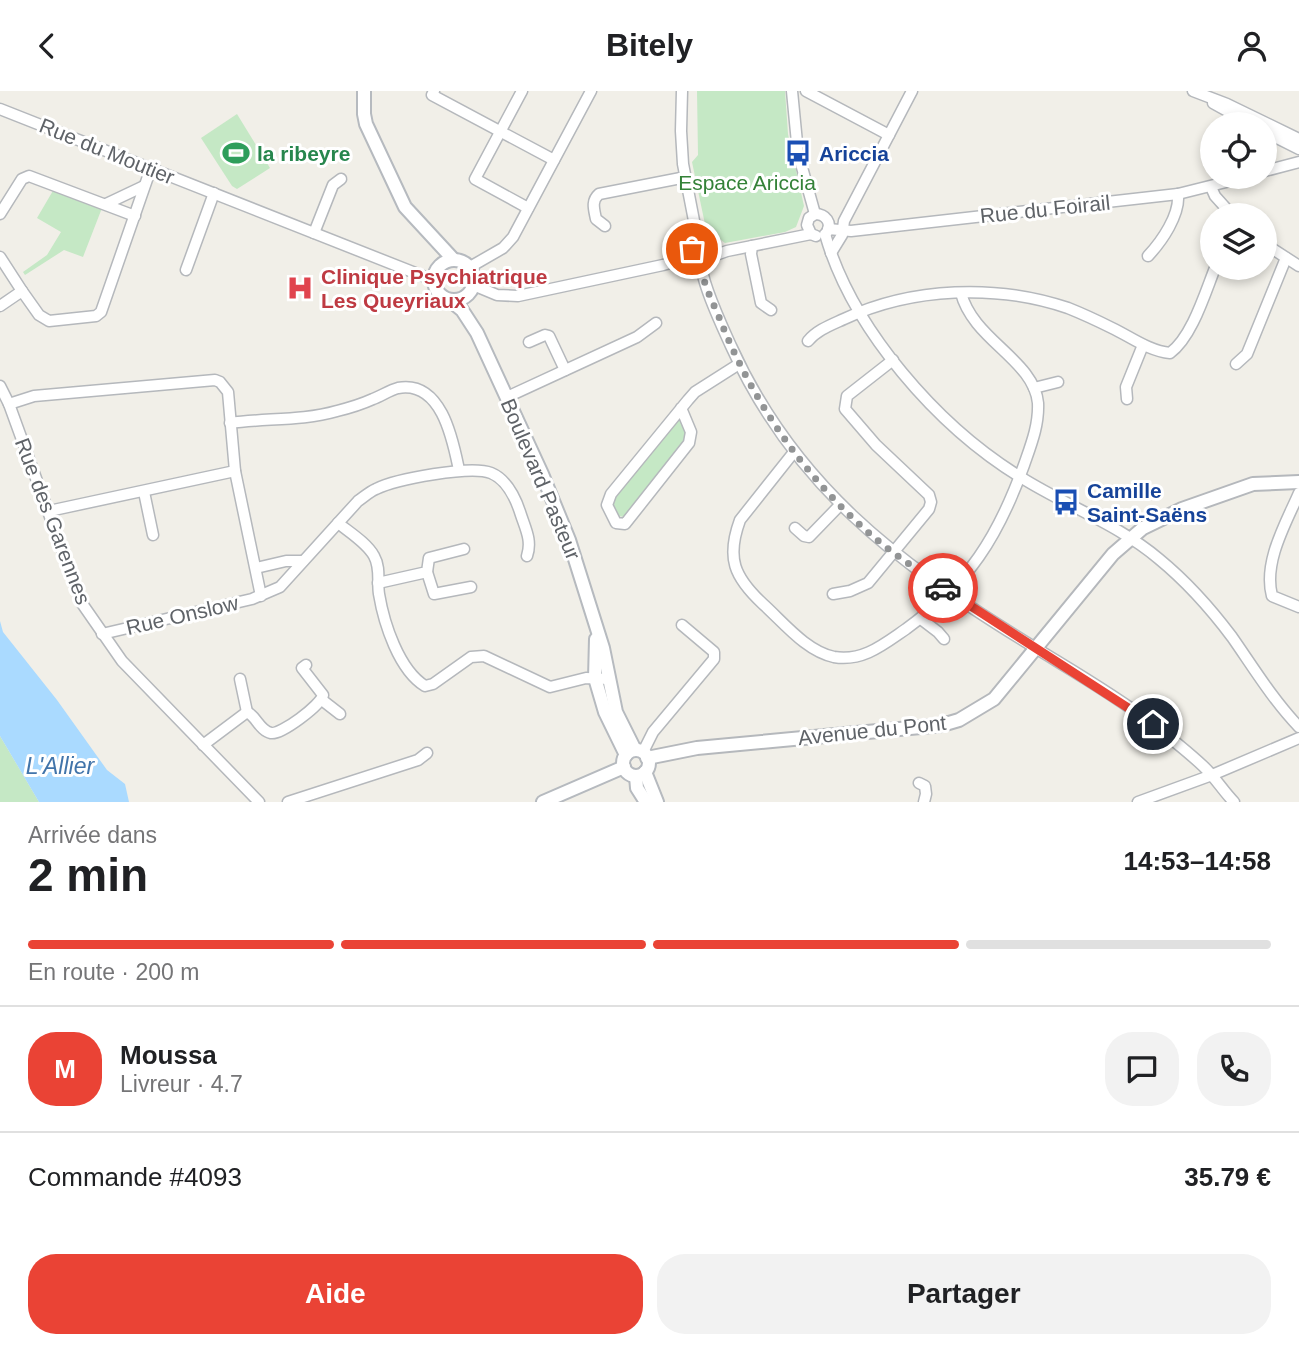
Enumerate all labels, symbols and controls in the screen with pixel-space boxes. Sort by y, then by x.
icon: back [28,27,66,65]
text: Bitely [606,27,693,63]
icon: person [1233,27,1271,65]
map controls [1200,112,1277,280]
button: locate [1200,112,1277,189]
street label: Rue du Moutier [36,113,178,189]
sports icon: la ribeyre [221,138,251,168]
bus stop icon: Ariccia [783,138,813,168]
place label: la ribeyre [257,142,350,165]
place label: Ariccia [819,142,889,165]
park label: Espace Ariccia [678,171,816,194]
street label: Rue du Foirail [979,191,1111,227]
button: layers [1200,203,1277,280]
pin [662,219,722,279]
icon: bag [673,230,711,268]
place label: Clinique Psychiatrique Les Queyriaux [321,265,547,312]
hospital icon: Clinique Psychiatrique Les Queyriaux [285,273,315,303]
street label: Boulevard Pasteur [497,395,585,563]
street label: Rue des Garennes [11,435,95,607]
place label: Camille Saint-Saëns [1087,479,1207,526]
bus stop icon: Camille Saint-Saëns [1051,487,1081,517]
courier [908,553,978,623]
icon: car [924,569,962,607]
street label: Rue Onslow [124,591,241,639]
pin [1123,694,1183,754]
icon: home [1134,705,1172,743]
street label: Avenue du Pont [797,711,947,749]
water label: L'Allier [26,753,95,779]
text: Arrivée dans [28,822,157,848]
text: 14:53–14:58 [1124,846,1271,876]
text: 2 min [28,849,148,901]
text: En route · 200 m [28,959,199,985]
button: chat [1105,1032,1179,1106]
button: phone [1197,1032,1271,1106]
text: Moussa [120,1040,217,1070]
text: M [54,1054,76,1084]
text: Livreur · 4.7 [120,1071,243,1097]
text: Commande #4093 [28,1162,242,1192]
text: 35.79 € [1184,1162,1271,1192]
button: Aide [28,1254,643,1334]
button: Partager [657,1254,1271,1334]

